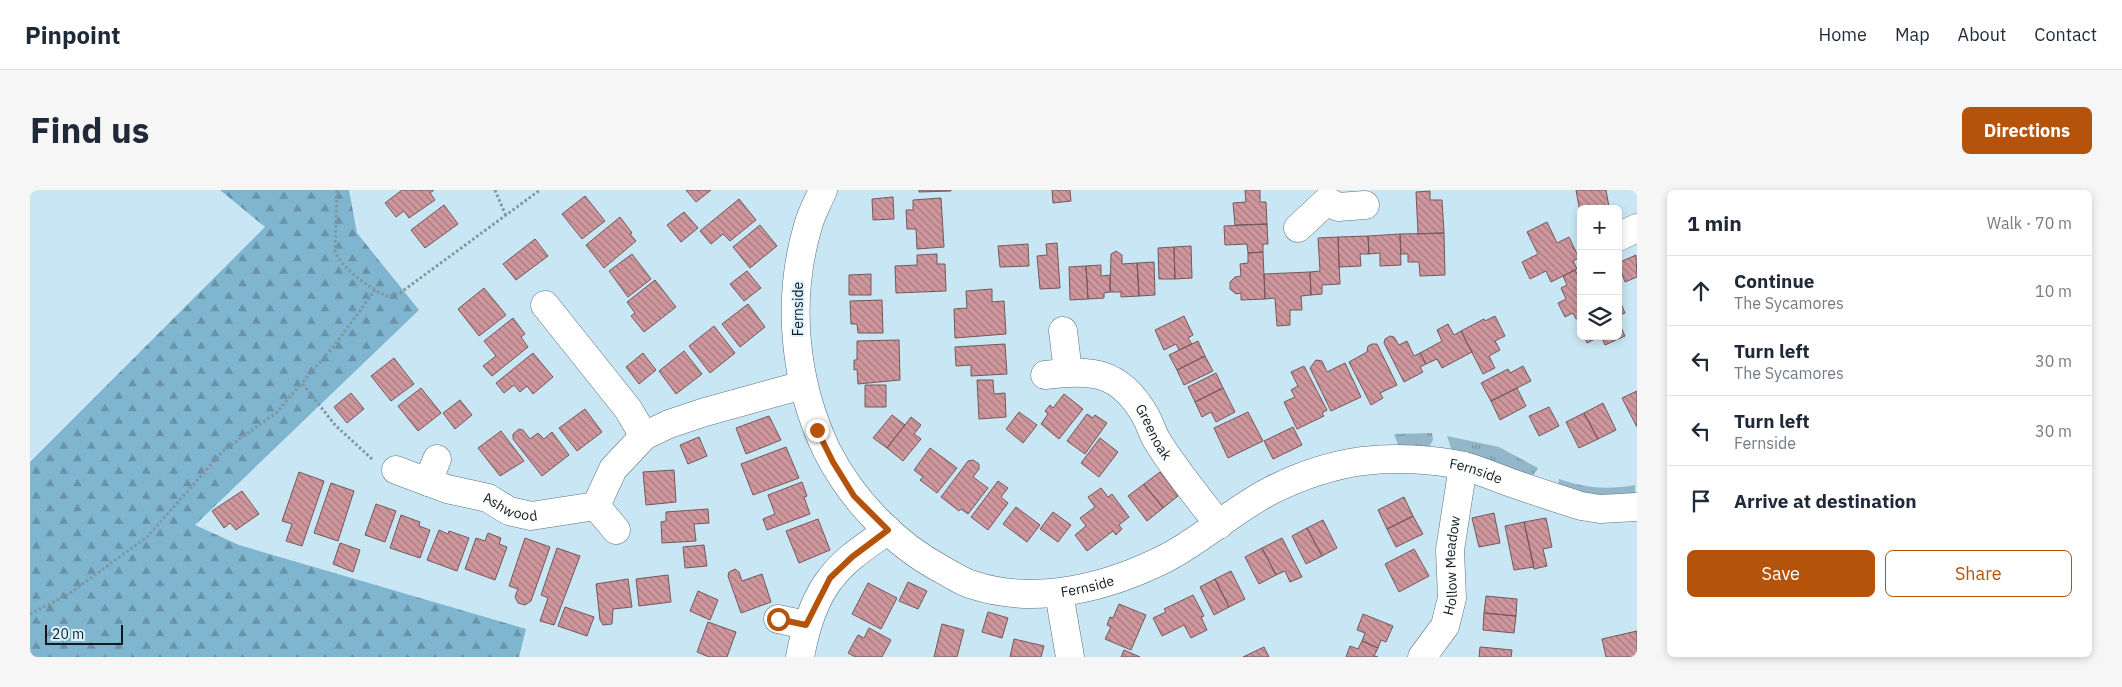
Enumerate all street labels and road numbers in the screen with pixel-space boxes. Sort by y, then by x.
street label: Fernside [789,282,807,336]
street label: Greenoak [1131,400,1176,464]
street label: Fernside [1448,454,1505,488]
street label: Ashwood [482,488,539,525]
street label: Hollow Meadow [1439,514,1464,617]
street label: Fernside [1059,571,1117,601]

